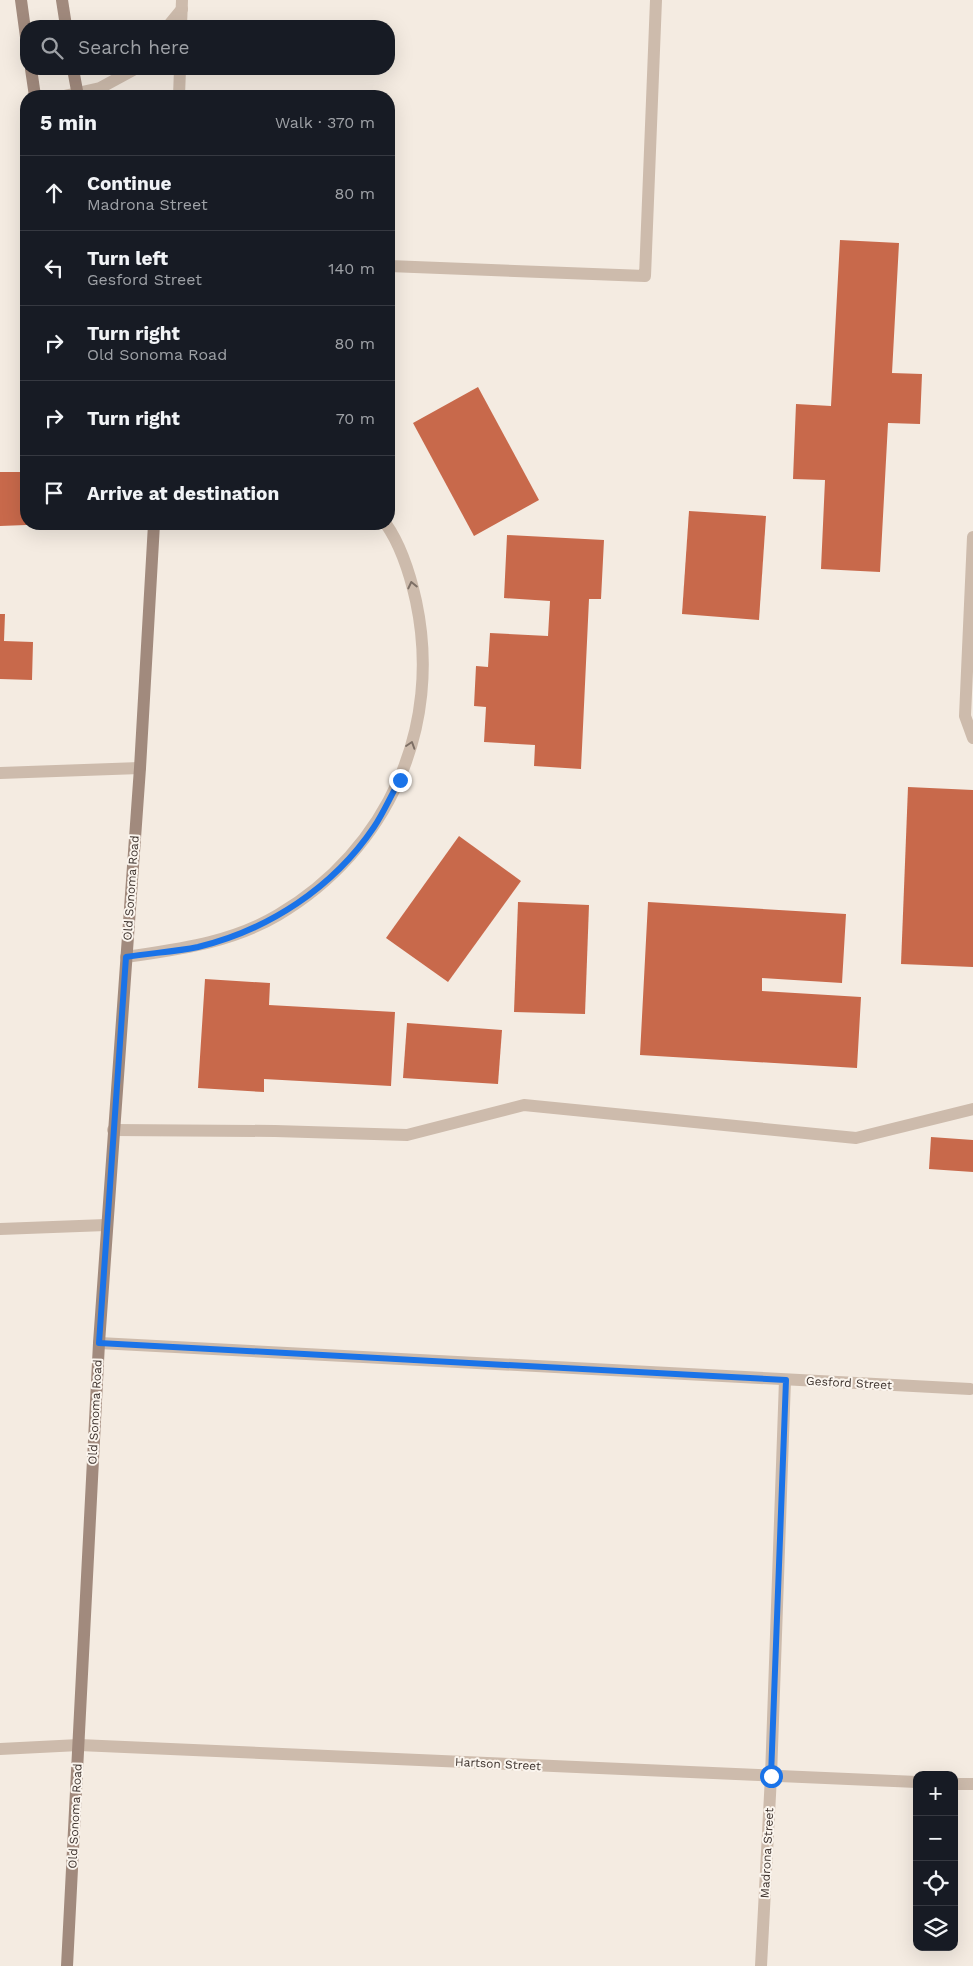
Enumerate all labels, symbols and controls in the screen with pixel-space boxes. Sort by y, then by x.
search box [20,20,395,75]
icon: search [38,34,66,62]
text: Search here [78,36,189,59]
text: 5 min [40,110,97,135]
text: Walk · 370 m [275,113,375,132]
text: Continue [87,172,171,195]
icon: ahead [40,179,68,207]
text: 80 m [334,184,375,203]
text: Madrona Street [87,195,208,214]
text: Turn left [87,247,168,270]
icon: left [40,254,68,282]
text: 140 m [328,259,375,278]
text: Gesford Street [87,270,202,289]
text: Turn right [87,322,180,345]
icon: right [40,329,68,357]
text: 80 m [334,334,375,353]
text: Old Sonoma Road [87,345,227,364]
icon: right [40,404,68,432]
text: Turn right [87,407,180,430]
text: 70 m [336,409,375,428]
icon: arrive [40,479,68,507]
text: Arrive at destination [87,482,279,505]
one-way arrow [407,580,418,589]
one-way arrow [405,741,415,750]
route end [389,769,412,792]
street label: Old Sonoma Road [120,835,142,941]
street label: Old Sonoma Road [85,1359,105,1465]
street label: Gesford Street [806,1374,892,1392]
street label: Hartson Street [455,1755,541,1773]
street label: Old Sonoma Road [65,1763,85,1869]
route start [760,1765,783,1788]
map controls [913,1771,958,1951]
button: + [913,1771,958,1816]
street label: Madrona Street [758,1807,776,1899]
button: − [913,1816,958,1861]
button: locate [913,1861,958,1906]
button: layers [913,1906,958,1951]

